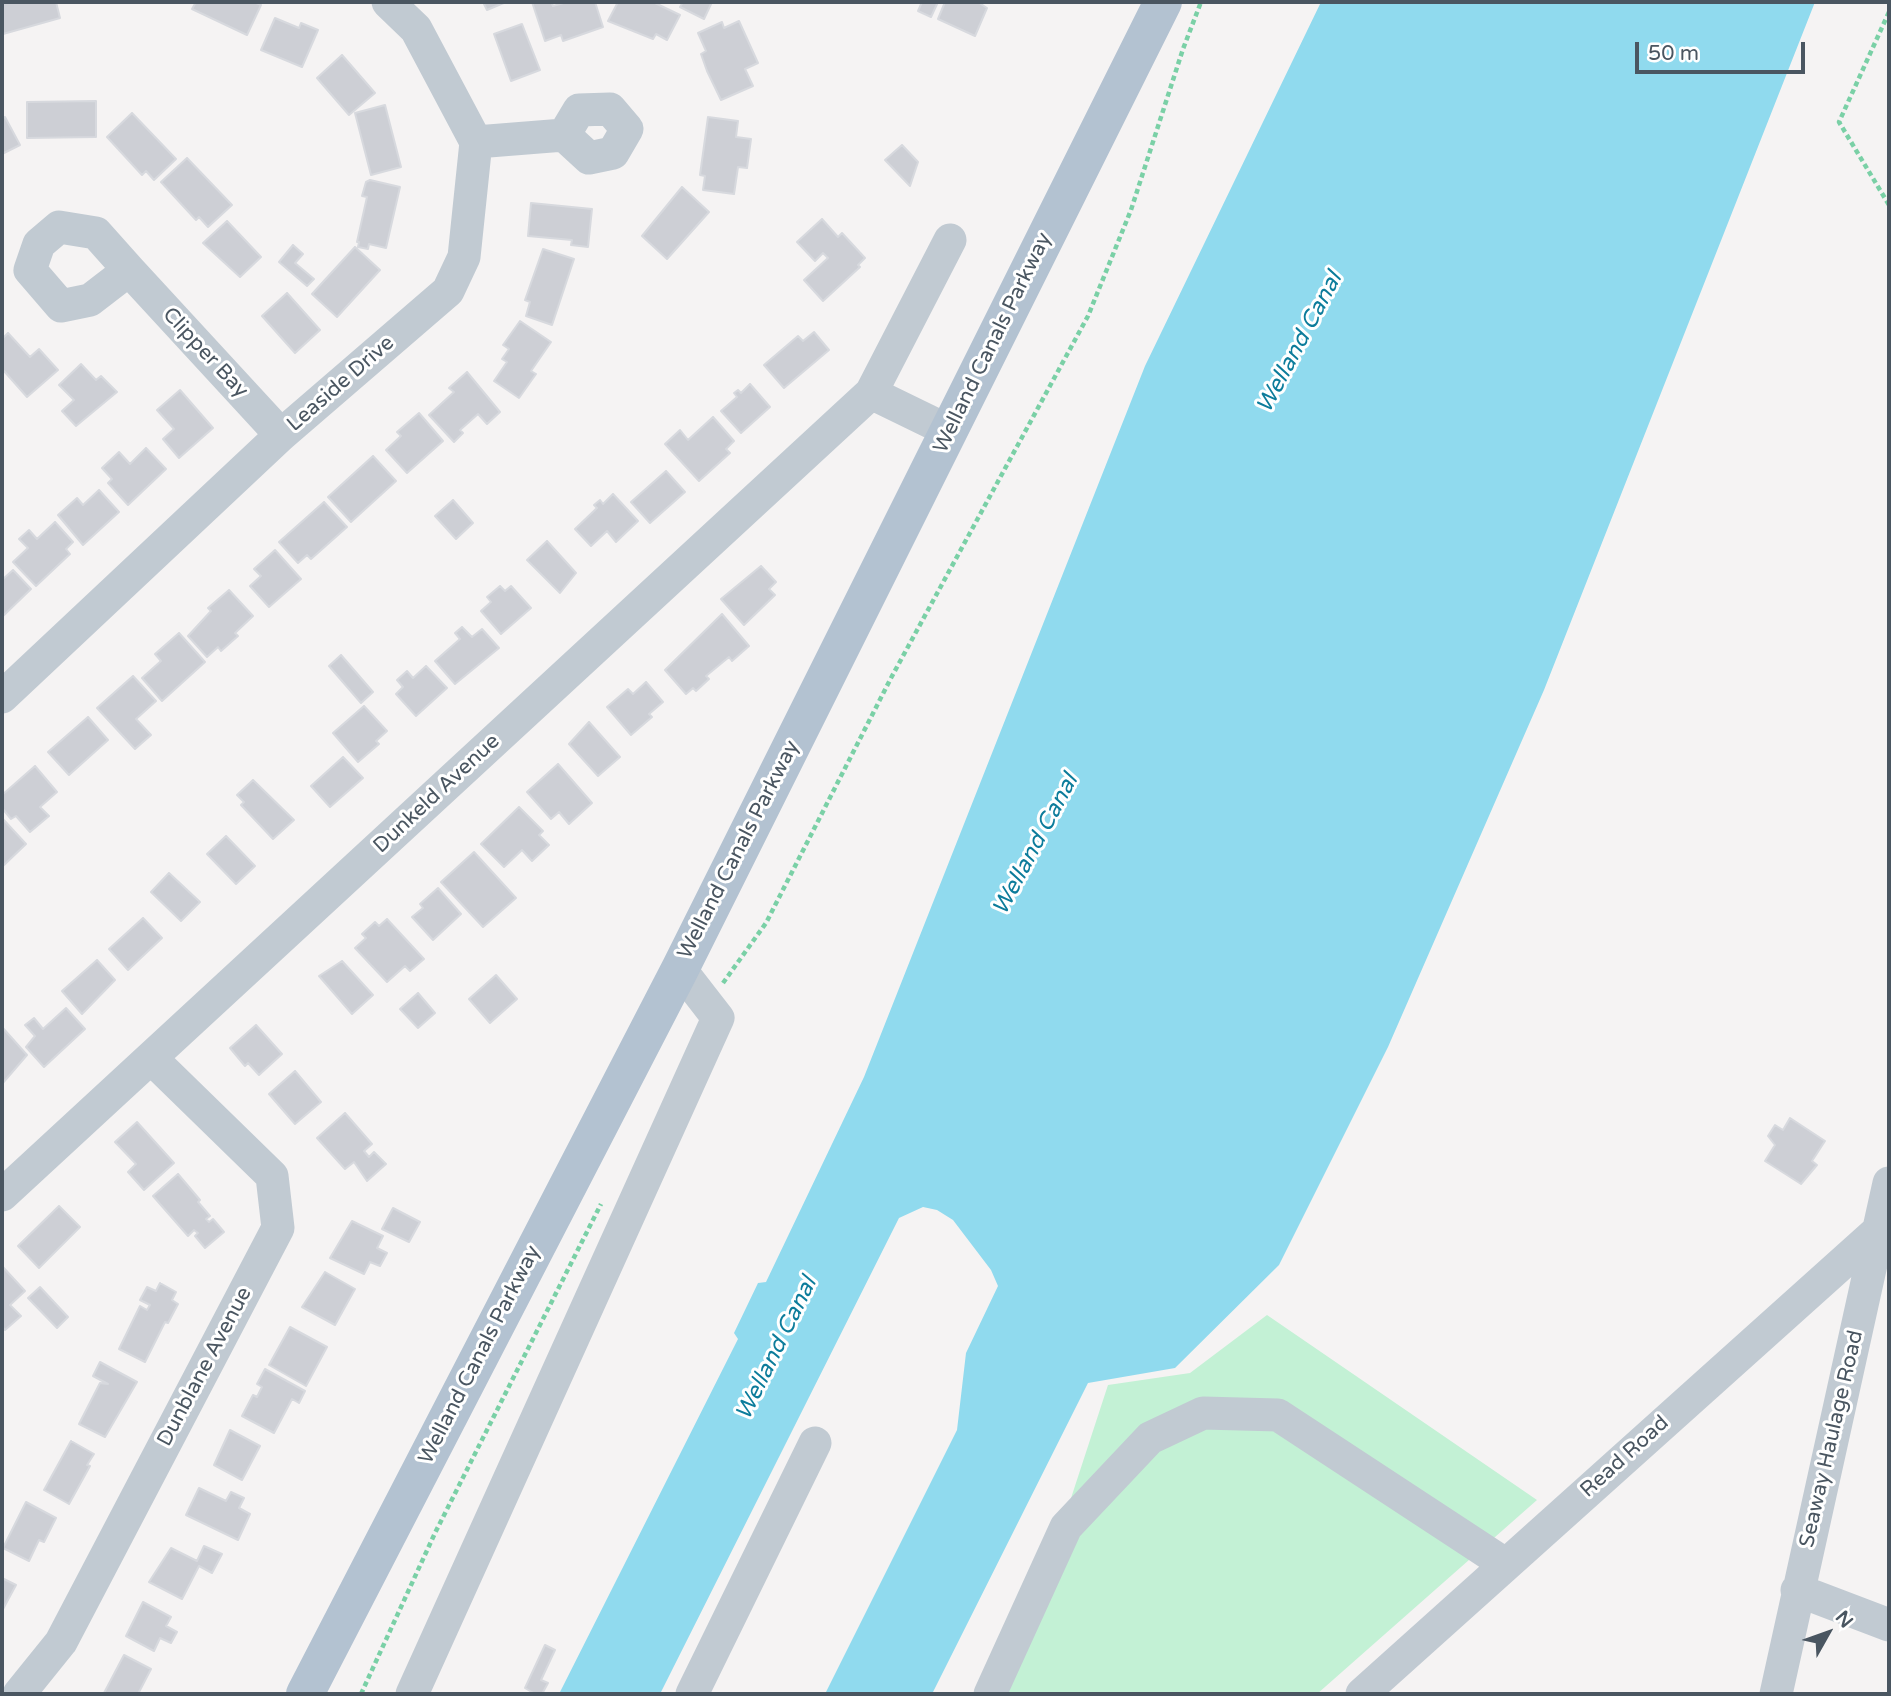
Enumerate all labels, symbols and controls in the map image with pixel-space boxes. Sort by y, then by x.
scale bar [1639,28,1809,72]
text: 50 m [1648,41,1699,66]
street label: Welland Canals Parkway [929,229,1057,457]
water label: Welland Canal [1251,268,1349,418]
street label: Clipper Bay [157,303,253,403]
street label: Leaside Drive [282,331,400,437]
street label: Dunkeld Avenue [369,729,505,859]
street label: Welland Canals Parkway [673,736,805,964]
water label: Welland Canal [987,770,1085,920]
street label: Welland Canals Parkway [414,1241,546,1469]
water label: Welland Canal [730,1273,824,1425]
street label: Dunblane Avenue [152,1283,258,1451]
street label: Seaway Haulage Road [1795,1328,1869,1550]
street label: Read Road [1576,1411,1674,1503]
north arrow [1793,1598,1863,1668]
text: N [1831,1607,1857,1632]

